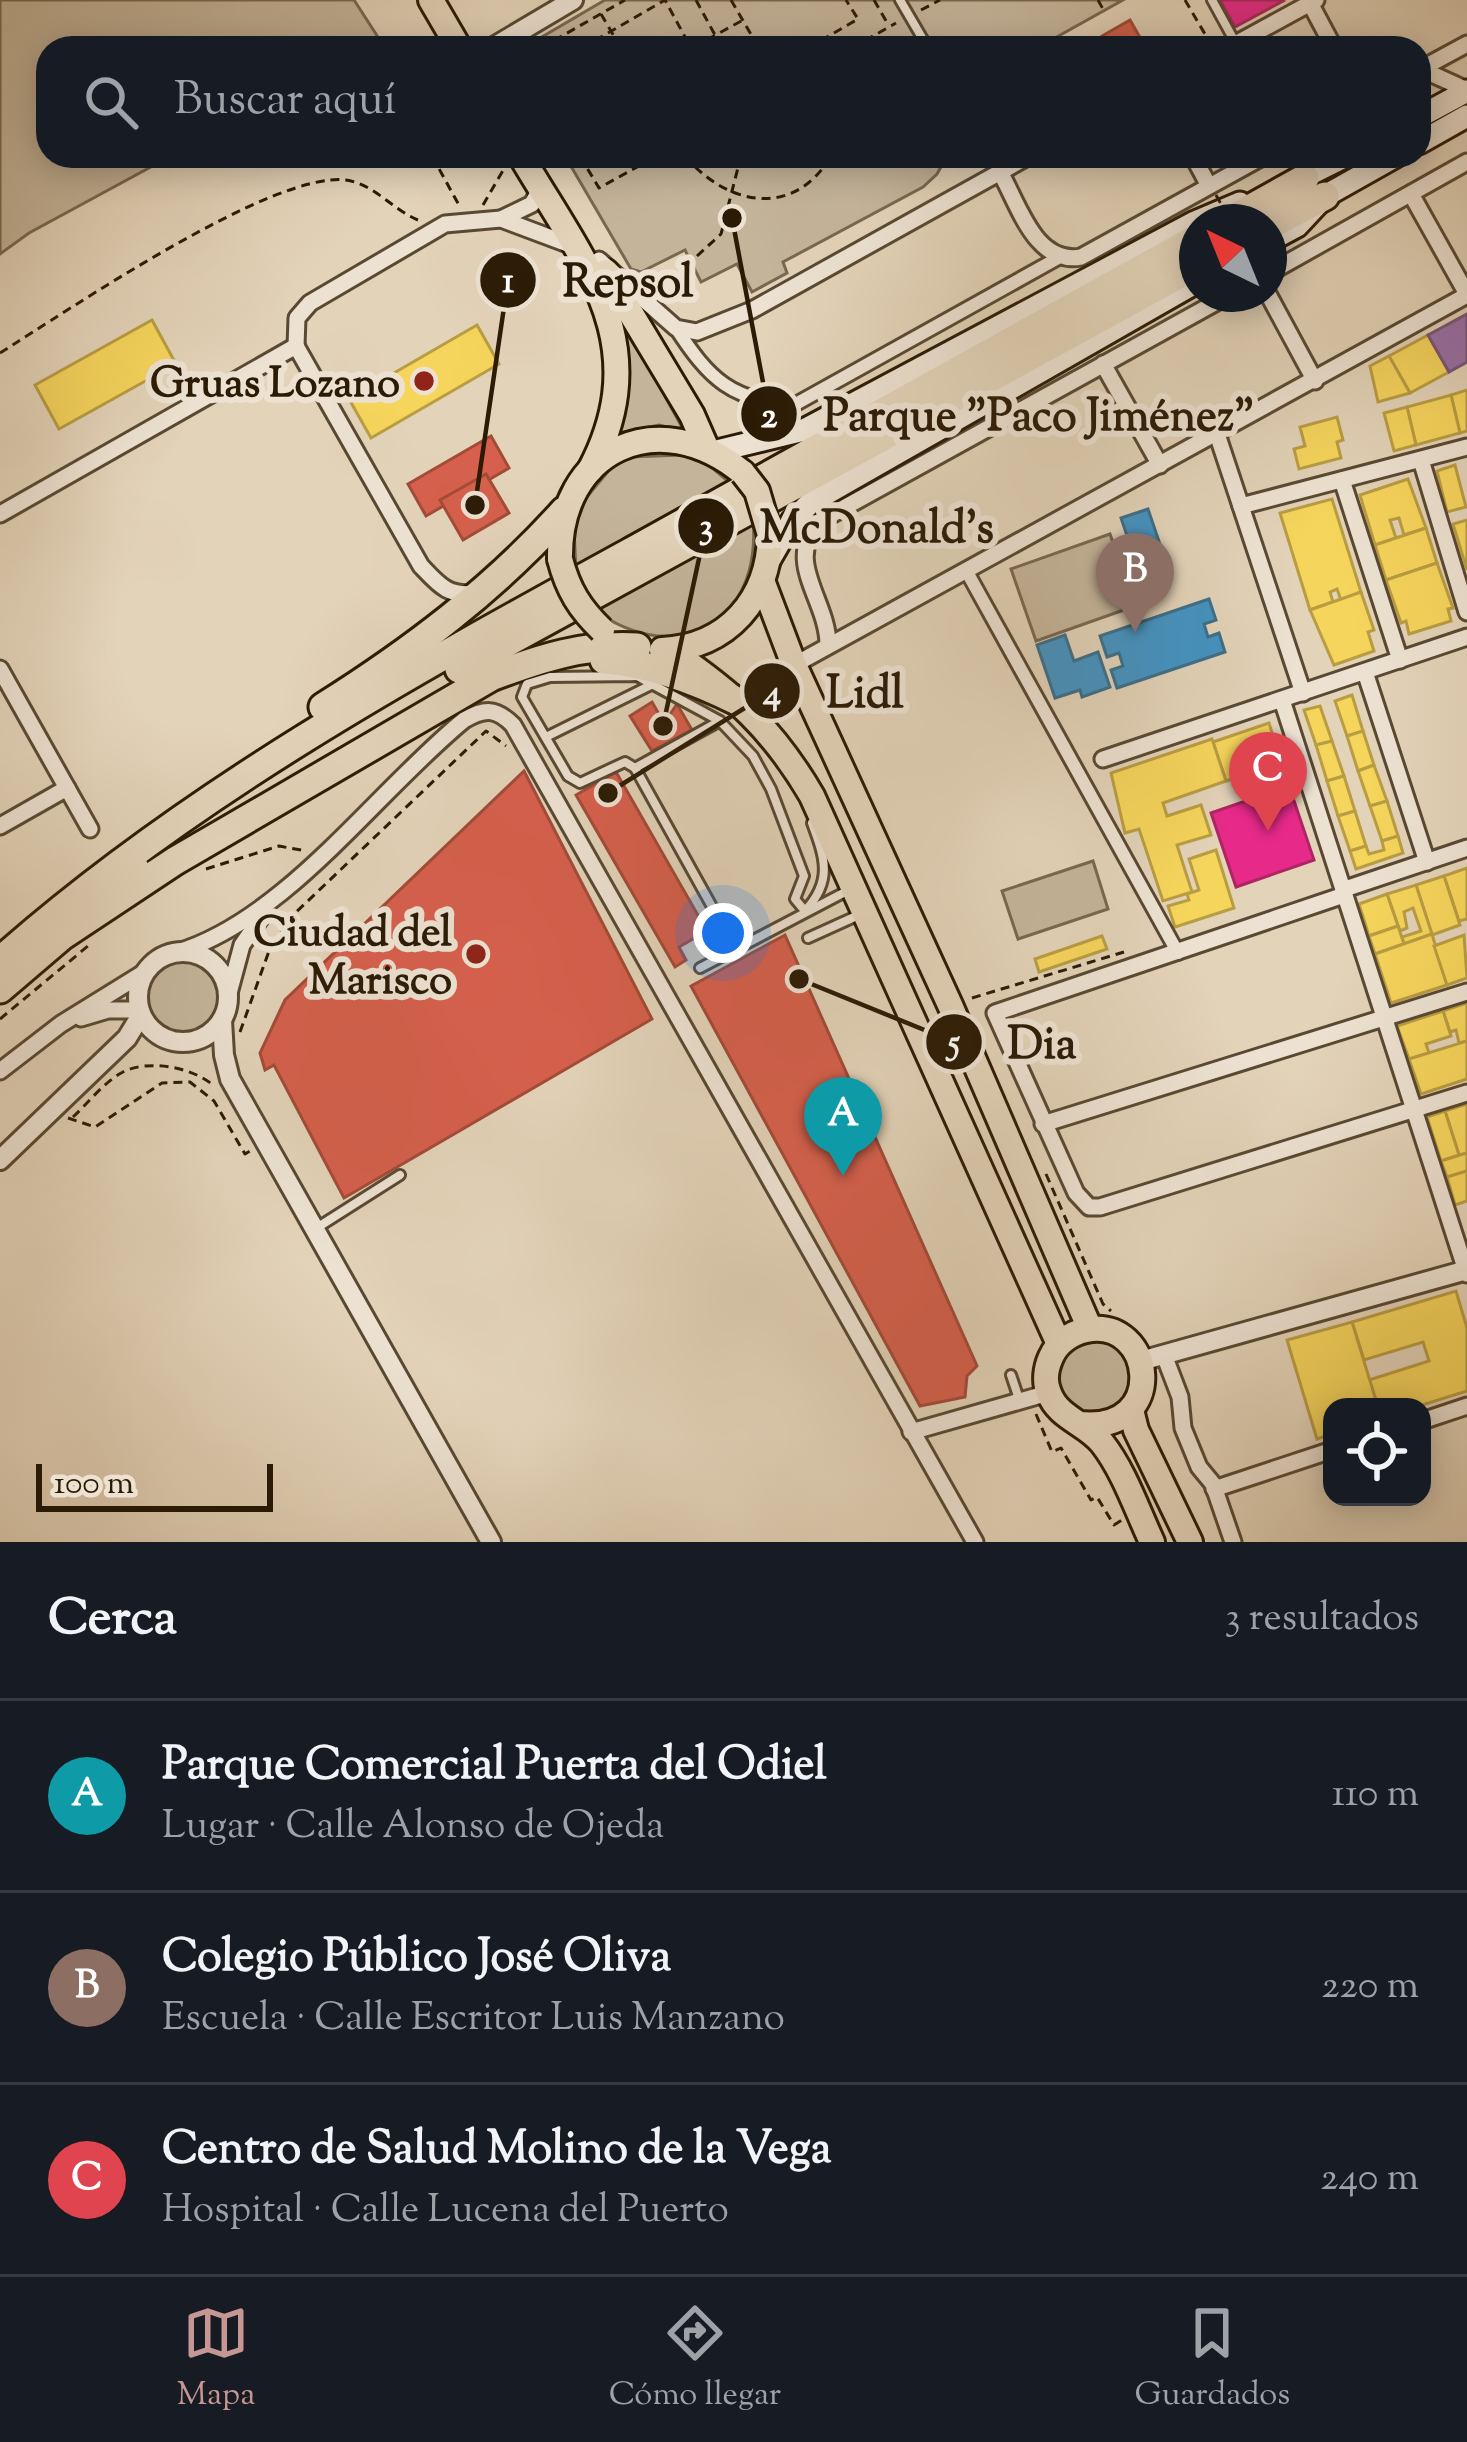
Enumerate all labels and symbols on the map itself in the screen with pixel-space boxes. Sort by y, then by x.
north arrow [1179,204,1287,312]
callout: Repsol [478,239,717,320]
text: Repsol [562,253,694,318]
text: 1 [502,257,515,309]
place label: Gruas Lozano [150,356,400,416]
marker: Gruas Lozano [411,368,437,394]
callout: Parque "Paco Jiménez" [739,374,1279,455]
text: Parque "Paco Jiménez" [823,387,1255,452]
text: 2 [761,392,778,444]
callout: McDonald's [676,485,1018,566]
text: McDonald's [760,499,994,564]
text: 3 [699,503,713,555]
pin: B [1096,533,1174,632]
callout: Lidl [742,651,928,732]
text: Lidl [826,664,904,729]
text: 4 [762,669,781,721]
pin: C [1229,732,1307,831]
your location [693,903,753,963]
place label: Ciudad del Marisco [253,905,452,1013]
marker: Ciudad del Marisco [463,941,489,967]
callout: Dia [924,1001,1101,1082]
text: Dia [1007,1015,1077,1080]
text: 5 [945,1019,961,1071]
pin: A [804,1077,882,1176]
scale bar [36,1458,273,1511]

